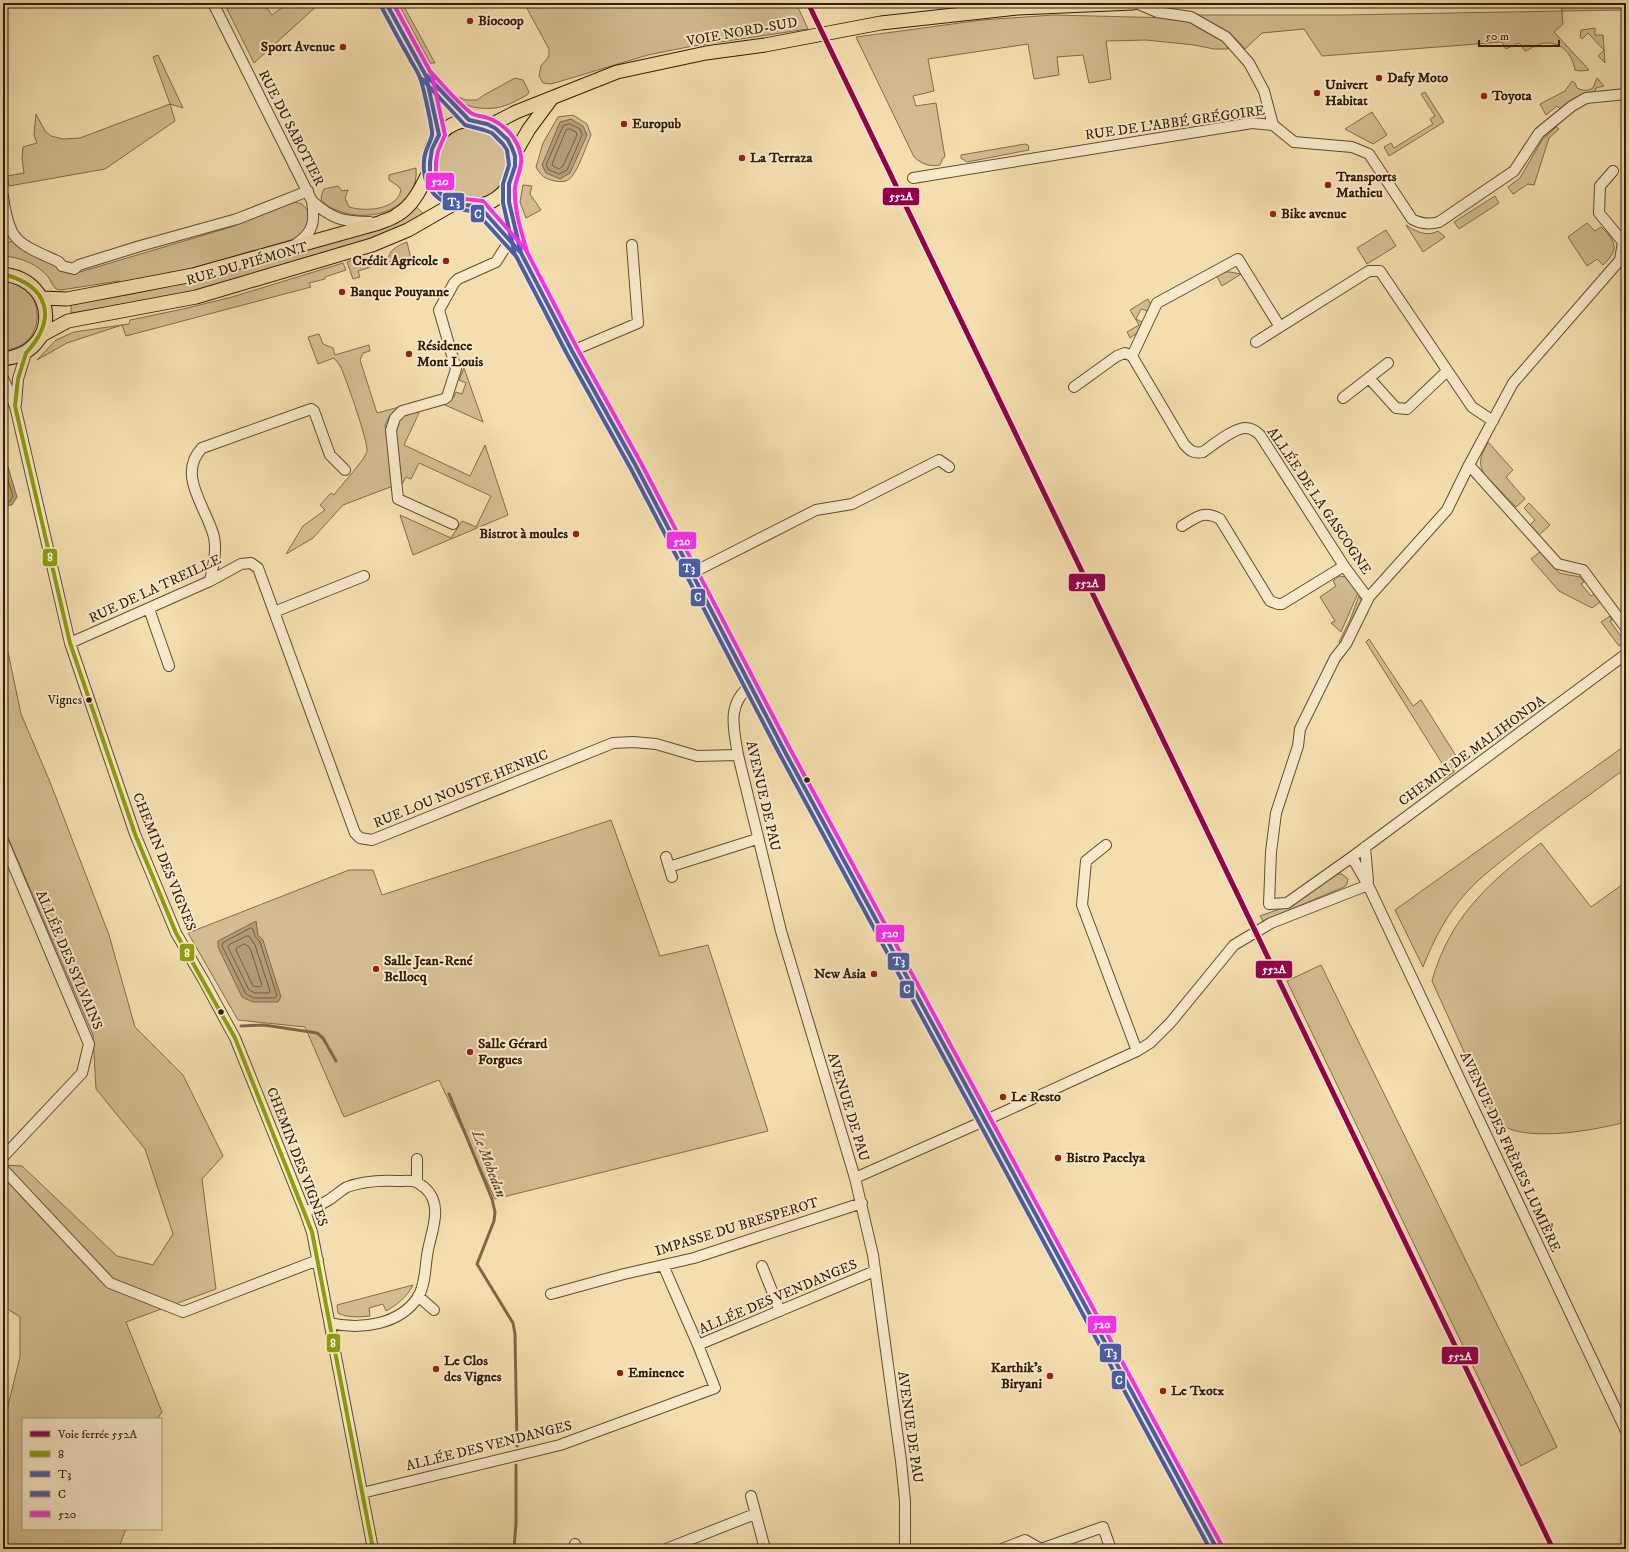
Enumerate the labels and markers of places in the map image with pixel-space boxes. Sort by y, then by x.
place label: Biocoop [478,12,524,30]
marker: Biocoop [465,16,475,26]
place label: Sport Avenue [261,38,335,56]
marker: Sport Avenue [338,42,348,52]
place label: Dafy Moto [1387,69,1448,87]
marker: Dafy Moto [1374,73,1384,83]
place label: Univert Habitat [1325,76,1369,110]
place label: Toyota [1491,87,1533,105]
marker: Univert Habitat [1312,88,1322,98]
marker: Toyota [1479,91,1489,101]
place label: Europub [632,115,681,133]
marker: Europub [619,119,629,129]
place label: La Terraza [750,149,813,167]
marker: La Terraza [737,153,747,163]
place label: Transports Mathieu [1335,168,1397,202]
marker: Transports Mathieu [1323,180,1333,190]
place label: Bike avenue [1281,205,1347,223]
marker: Bike avenue [1268,209,1278,219]
place label: Crédit Agricole [352,252,438,270]
marker: Crédit Agricole [441,256,451,266]
place label: Banque Pouyanne [350,283,449,301]
marker: Banque Pouyanne [337,287,347,297]
place label: Résidence Mont Louis [417,337,483,371]
marker: Résidence Mont Louis [404,349,414,359]
place label: Bistrot à moules [479,525,568,543]
marker: Bistrot à moules [571,529,581,539]
place label: Vignes [47,692,82,708]
marker: Vignes [84,695,94,705]
unlabelled marker [802,775,812,785]
place label: Salle Jean-René Bellocq [384,952,473,986]
marker: Salle Jean-René Bellocq [371,964,381,974]
place label: New Asia [814,965,867,983]
marker: New Asia [869,969,879,979]
unlabelled marker [216,1007,226,1017]
place label: Salle Gérard Forgues [478,1035,548,1069]
marker: Salle Gérard Forgues [465,1047,475,1057]
place label: Le Resto [1011,1088,1061,1106]
marker: Le Resto [998,1092,1008,1102]
place label: Bistro Pacelya [1066,1149,1146,1167]
marker: Bistro Pacelya [1053,1153,1063,1163]
place label: Le Clos des Vignes [444,1352,502,1386]
place label: Karthik’s Biryani [991,1359,1042,1393]
marker: Le Clos des Vignes [431,1364,441,1374]
place label: Eminence [628,1364,684,1382]
marker: Eminence [615,1368,625,1378]
marker: Karthik’s Biryani [1045,1371,1055,1381]
place label: Le Txotx [1171,1382,1224,1400]
marker: Le Txotx [1158,1386,1168,1396]

